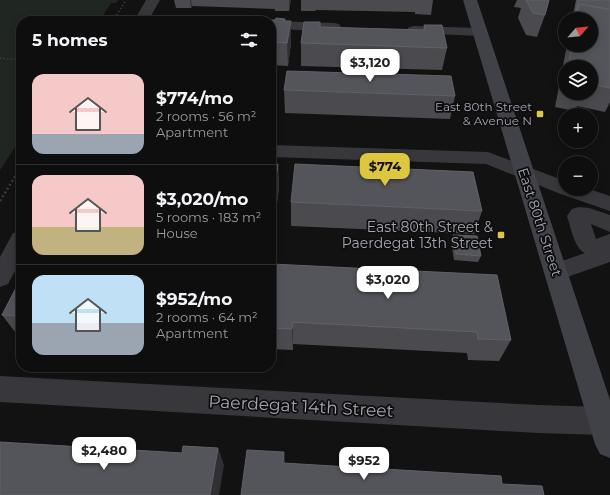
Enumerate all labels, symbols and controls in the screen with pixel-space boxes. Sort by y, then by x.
north arrow [558,12,598,52]
map controls [558,12,598,196]
icon: filters [238,29,260,51]
text: 5 homes [32,30,108,50]
pin: $3,120 [337,49,403,83]
text: $3,120 [350,54,390,70]
button: layers [558,60,598,100]
text: $774/mo [156,88,233,108]
icon: home [64,90,112,138]
place label: East 80th Street & Avenue N [435,99,532,128]
text: 2 rooms · 56 m² [156,108,256,124]
button: + [558,108,598,148]
marker: East 80th Street & Avenue N [535,109,545,119]
text: Apartment [156,124,228,140]
pin: $774 [361,153,409,187]
button: − [558,156,598,196]
text: $774 [369,158,401,174]
street label: East 80th Street [514,165,566,279]
text: $3,020/mo [156,189,248,209]
icon: home [64,191,112,239]
text: 5 rooms · 183 m² [156,209,261,225]
place label: East 80th Street & Paerdegat 13th Street [342,218,494,252]
text: House [156,225,198,241]
marker: East 80th Street & Paerdegat 13th Street [496,230,506,240]
pin: $3,020 [355,266,421,300]
text: $3,020 [366,271,410,287]
text: $952/mo [156,289,232,309]
icon: home [64,291,112,339]
text: 2 rooms · 64 m² [156,309,258,325]
text: Apartment [156,325,228,341]
street label: Paerdegat 14th Street [208,391,394,421]
pin: $2,480 [71,437,137,471]
text: $2,480 [81,442,127,458]
pin: $952 [340,447,388,481]
text: $952 [348,452,380,468]

